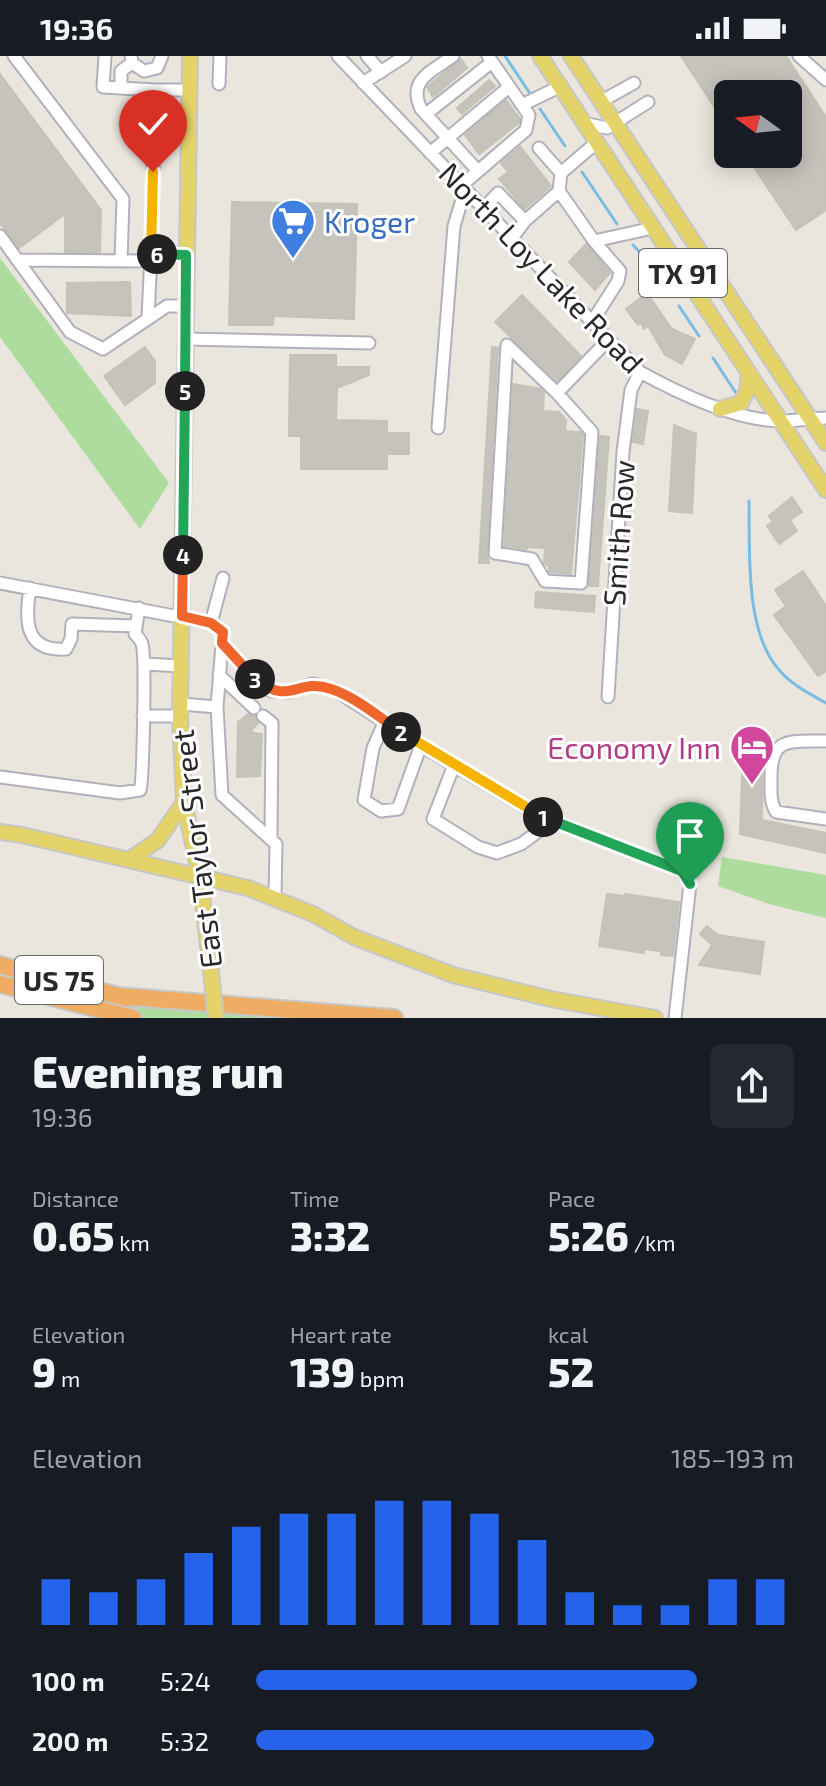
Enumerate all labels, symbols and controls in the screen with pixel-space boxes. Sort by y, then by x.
text: 19:36 [40,10,113,46]
north arrow [714,80,802,168]
map controls [714,80,802,168]
pin [119,90,187,172]
icon: check [131,102,175,146]
street label: North Loy Lake Road [432,154,652,380]
supermarket icon: Kroger [269,197,317,260]
place label: Kroger [324,203,415,239]
pin: 6 [137,234,177,274]
text: 6 [151,241,163,267]
road number: TX 91 [639,249,727,297]
pin: 5 [165,371,205,411]
text: 5 [179,378,191,404]
street label: Smith Row [595,459,641,607]
pin: 4 [163,535,203,575]
text: 4 [176,542,190,568]
pin: 3 [235,659,275,699]
text: 3 [249,666,261,692]
pin: 2 [381,712,421,752]
text: 2 [395,719,407,745]
hotel icon: Economy Inn [728,723,776,786]
street label: East Taylor Street [163,728,229,970]
place label: Economy Inn [547,729,721,765]
pin: 1 [523,797,563,837]
pin [656,802,724,884]
text: 1 [538,804,548,830]
icon: arrive [668,814,712,858]
road number: US 75 [15,956,103,1004]
text: Evening run [32,1044,284,1097]
button: share [710,1044,794,1128]
text: 19:36 [32,1101,93,1132]
text: Distance [32,1185,119,1211]
text: Time [290,1185,339,1211]
text: Pace [548,1185,595,1211]
text: 0.65 [32,1211,114,1259]
text: 3:32 [290,1211,370,1259]
text: 5:26 [548,1211,629,1259]
text: km [114,1229,150,1255]
text: /km [629,1229,676,1255]
text: Elevation [32,1321,125,1347]
text: Heart rate [290,1321,392,1347]
text: kcal [548,1321,588,1347]
text: 9 [32,1347,56,1395]
text: 139 [290,1347,355,1395]
text: 52 [548,1347,594,1395]
text: m [56,1365,80,1391]
text: bpm [355,1365,404,1391]
text: Elevation [32,1442,142,1473]
text: 185–193 m [671,1442,794,1473]
text: 100 m [32,1665,105,1696]
text: 5:24 [160,1665,211,1696]
text: 200 m [32,1725,108,1756]
text: 5:32 [160,1725,209,1756]

